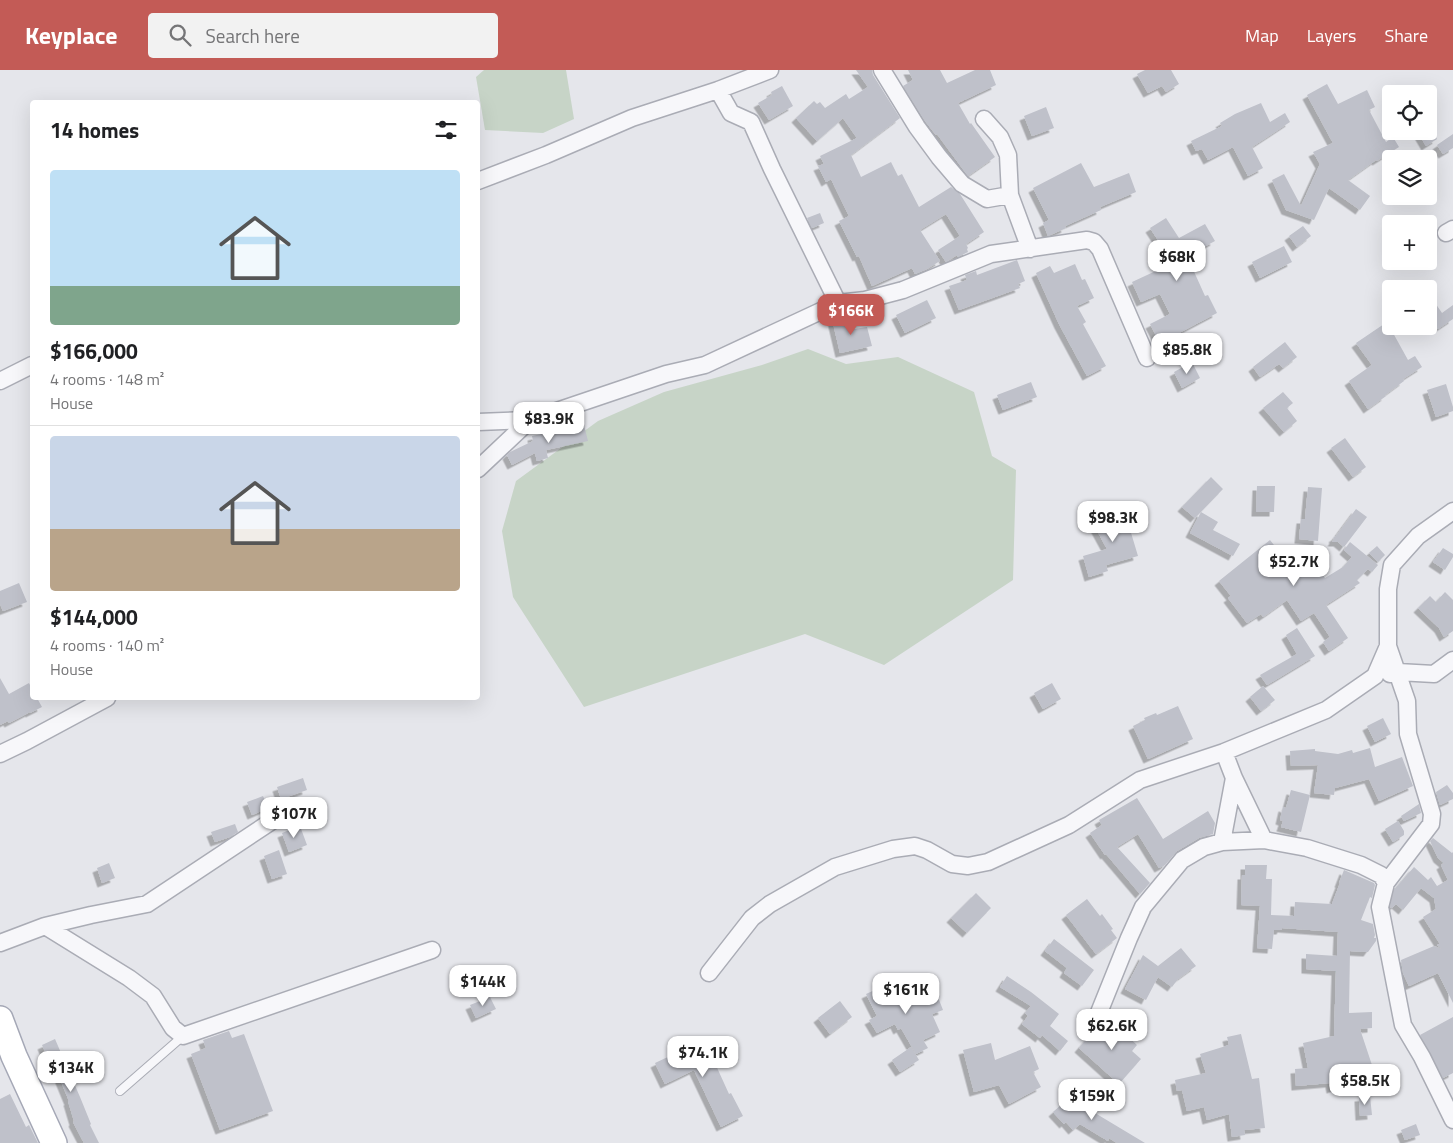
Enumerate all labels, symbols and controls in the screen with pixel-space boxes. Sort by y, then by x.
search box [148,13,498,58]
text: Keyplace [25,17,118,53]
icon: search [166,21,194,49]
text: Search here [206,21,300,50]
text: Map [1245,22,1279,49]
text: Layers [1307,22,1356,49]
text: Share [1384,22,1428,49]
map controls [1382,85,1437,335]
button: locate [1382,85,1437,140]
text: 14 homes [50,114,139,146]
icon: filters [432,116,460,144]
button: layers [1382,150,1437,205]
icon: home [210,203,300,293]
button: + [1382,215,1437,270]
pin: $68K [1147,240,1207,282]
text: $68K [1159,244,1195,268]
button: − [1382,280,1437,335]
pin: $166K [816,294,886,336]
text: $166K [828,298,874,322]
pin: $85.8K [1146,332,1228,375]
text: $166,000 [50,335,138,367]
text: $85.8K [1162,337,1212,361]
text: 4 rooms · 148 m² [50,367,164,391]
text: House [50,391,93,415]
pin: $83.9K [508,402,590,444]
text: $83.9K [524,406,574,430]
icon: home [210,468,300,558]
pin: $98.3K [1072,500,1154,543]
text: $98.3K [1088,505,1138,529]
pin: $52.7K [1253,544,1335,587]
text: $52.7K [1269,549,1319,573]
text: $144,000 [50,601,138,633]
text: 4 rooms · 140 m² [50,633,164,657]
text: House [50,657,93,681]
pin: $107K [259,796,329,839]
text: $107K [271,801,317,825]
pin: $144K [448,964,518,1007]
text: $144K [460,969,506,993]
pin: $161K [871,972,941,1015]
text: $161K [883,977,929,1001]
pin: $62.6K [1071,1008,1153,1051]
text: $62.6K [1087,1013,1137,1037]
pin: $74.1K [662,1036,744,1078]
text: $74.1K [678,1040,728,1064]
pin: $134K [36,1050,106,1093]
text: $134K [48,1055,94,1079]
pin: $58.5K [1324,1064,1406,1106]
text: $58.5K [1340,1068,1390,1092]
pin: $159K [1057,1078,1127,1121]
text: $159K [1069,1083,1115,1107]

